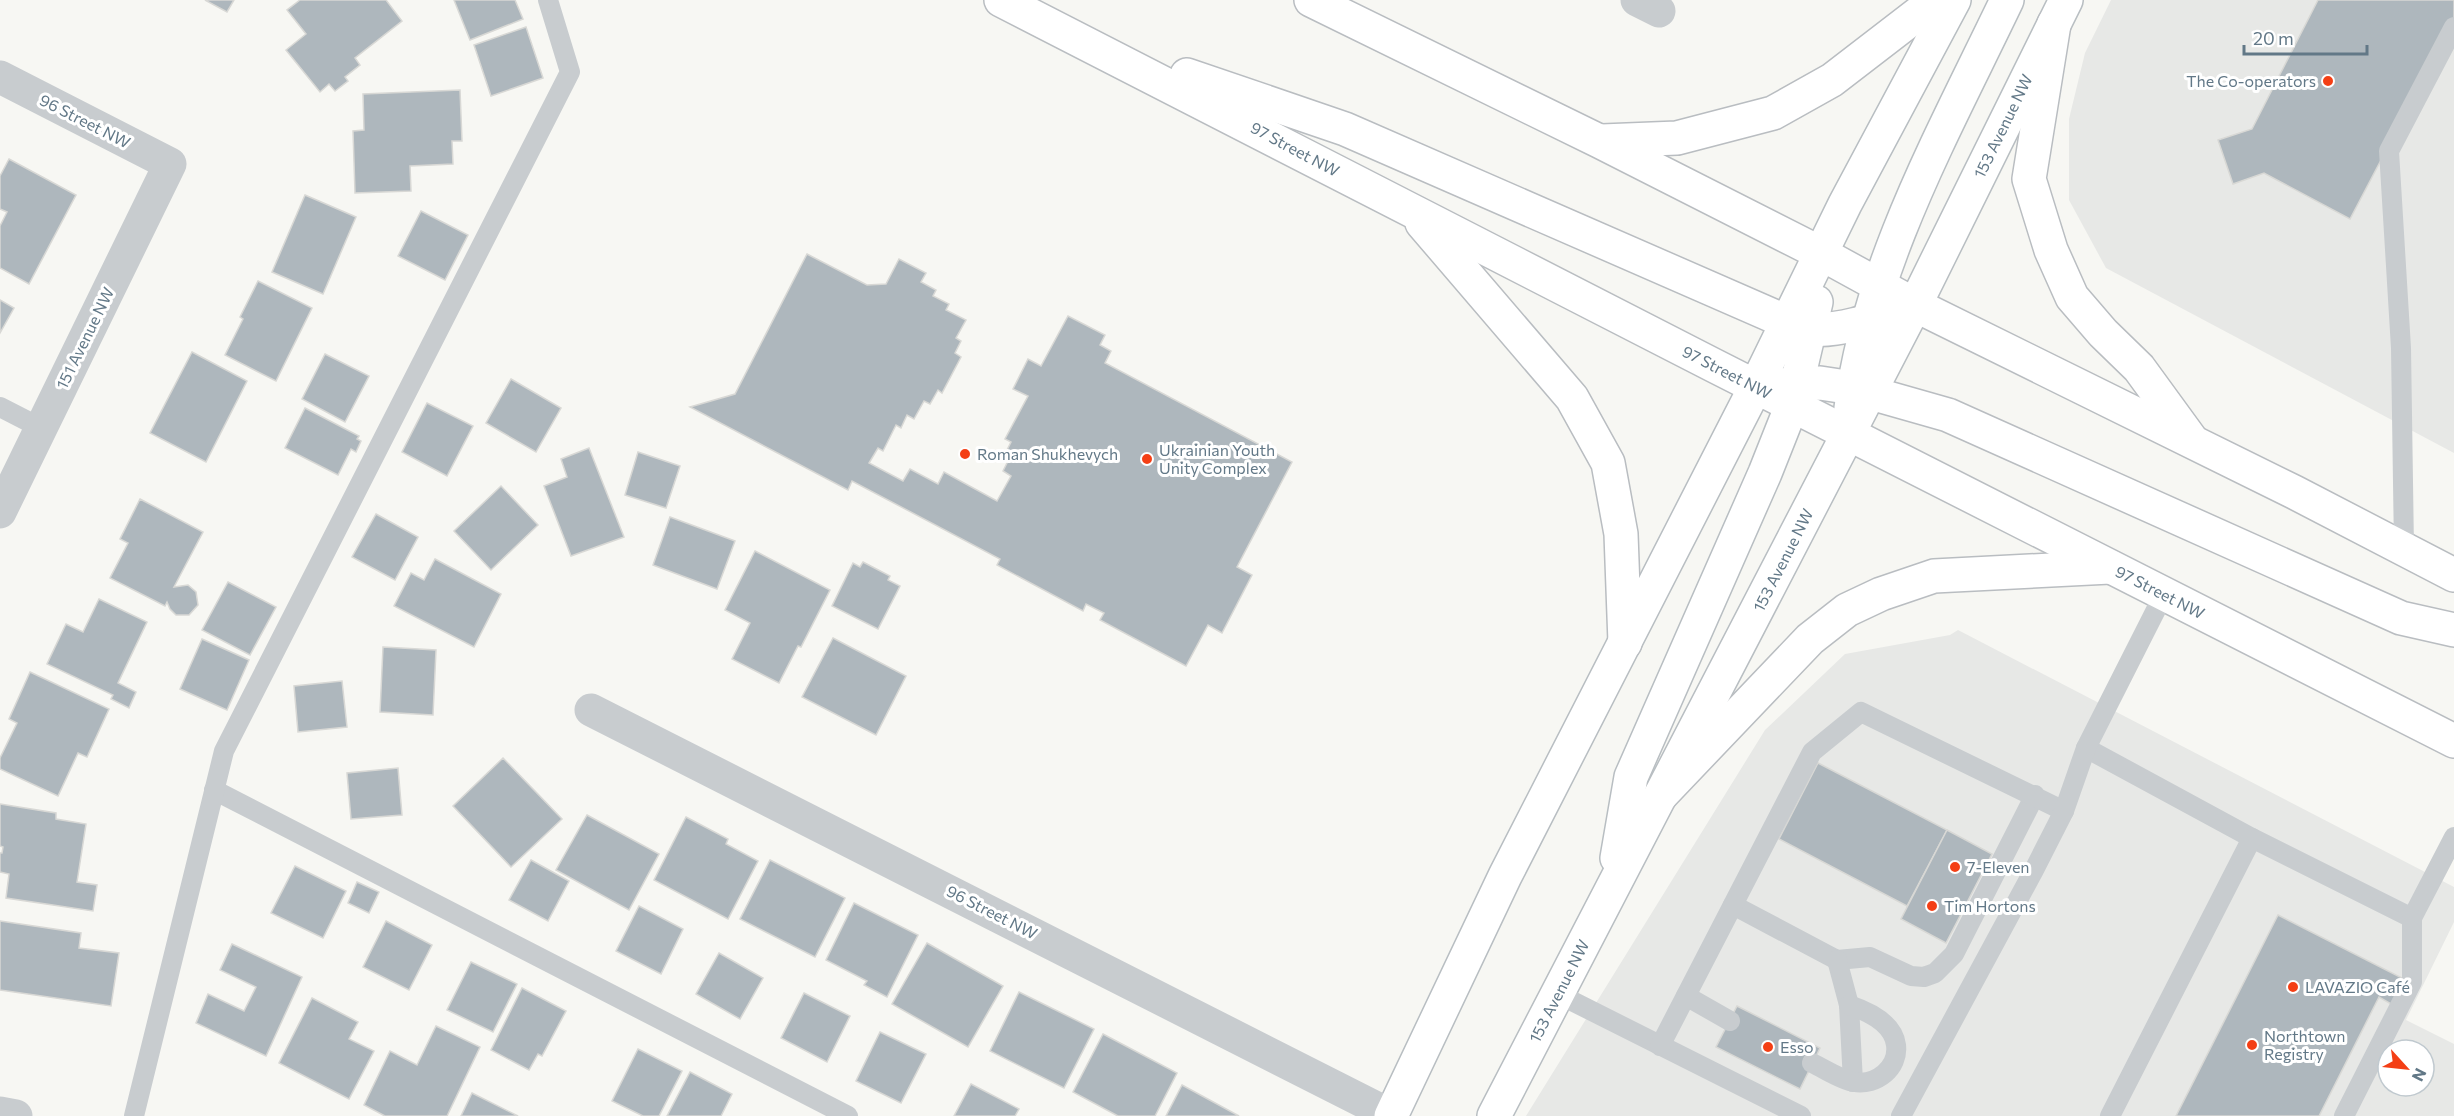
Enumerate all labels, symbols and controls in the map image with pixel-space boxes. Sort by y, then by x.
scale bar [2244,18,2367,56]
text: 20 m [2253,27,2294,49]
street label: 153 Avenue NW [1969,71,2036,181]
place label: The Co-operators [2186,71,2316,90]
marker: The Co-operators [2321,74,2335,88]
street label: 96 Street NW [37,90,134,152]
street label: 97 Street NW [1248,117,1343,180]
street label: 151 Avenue NW [52,284,117,392]
street label: 97 Street NW [1679,341,1775,402]
place label: Ukrainian Youth Unity Complex [1159,440,1275,477]
place label: Roman Shukhevych [977,444,1118,463]
marker: Roman Shukhevych [958,447,972,461]
marker: Ukrainian Youth Unity Complex [1140,452,1154,466]
street label: 153 Avenue NW [1748,505,1817,614]
street label: 97 Street NW [2112,561,2208,622]
place label: 7-Eleven [1967,857,2030,876]
marker: 7-Eleven [1948,860,1962,874]
street label: 96 Street NW [944,881,1041,943]
place label: Tim Hortons [1944,896,2036,915]
marker: Tim Hortons [1925,899,1939,913]
street label: 153 Avenue NW [1524,936,1593,1045]
place label: LAVAZIO Café [2305,977,2410,996]
marker: LAVAZIO Café [2286,980,2300,994]
place label: Northtown Registry [2264,1026,2345,1063]
place label: Esso [1780,1037,1814,1056]
marker: Northtown Registry [2245,1038,2259,1052]
north arrow [2376,1038,2436,1098]
marker: Esso [1761,1040,1775,1054]
text: N [2409,1065,2431,1085]

